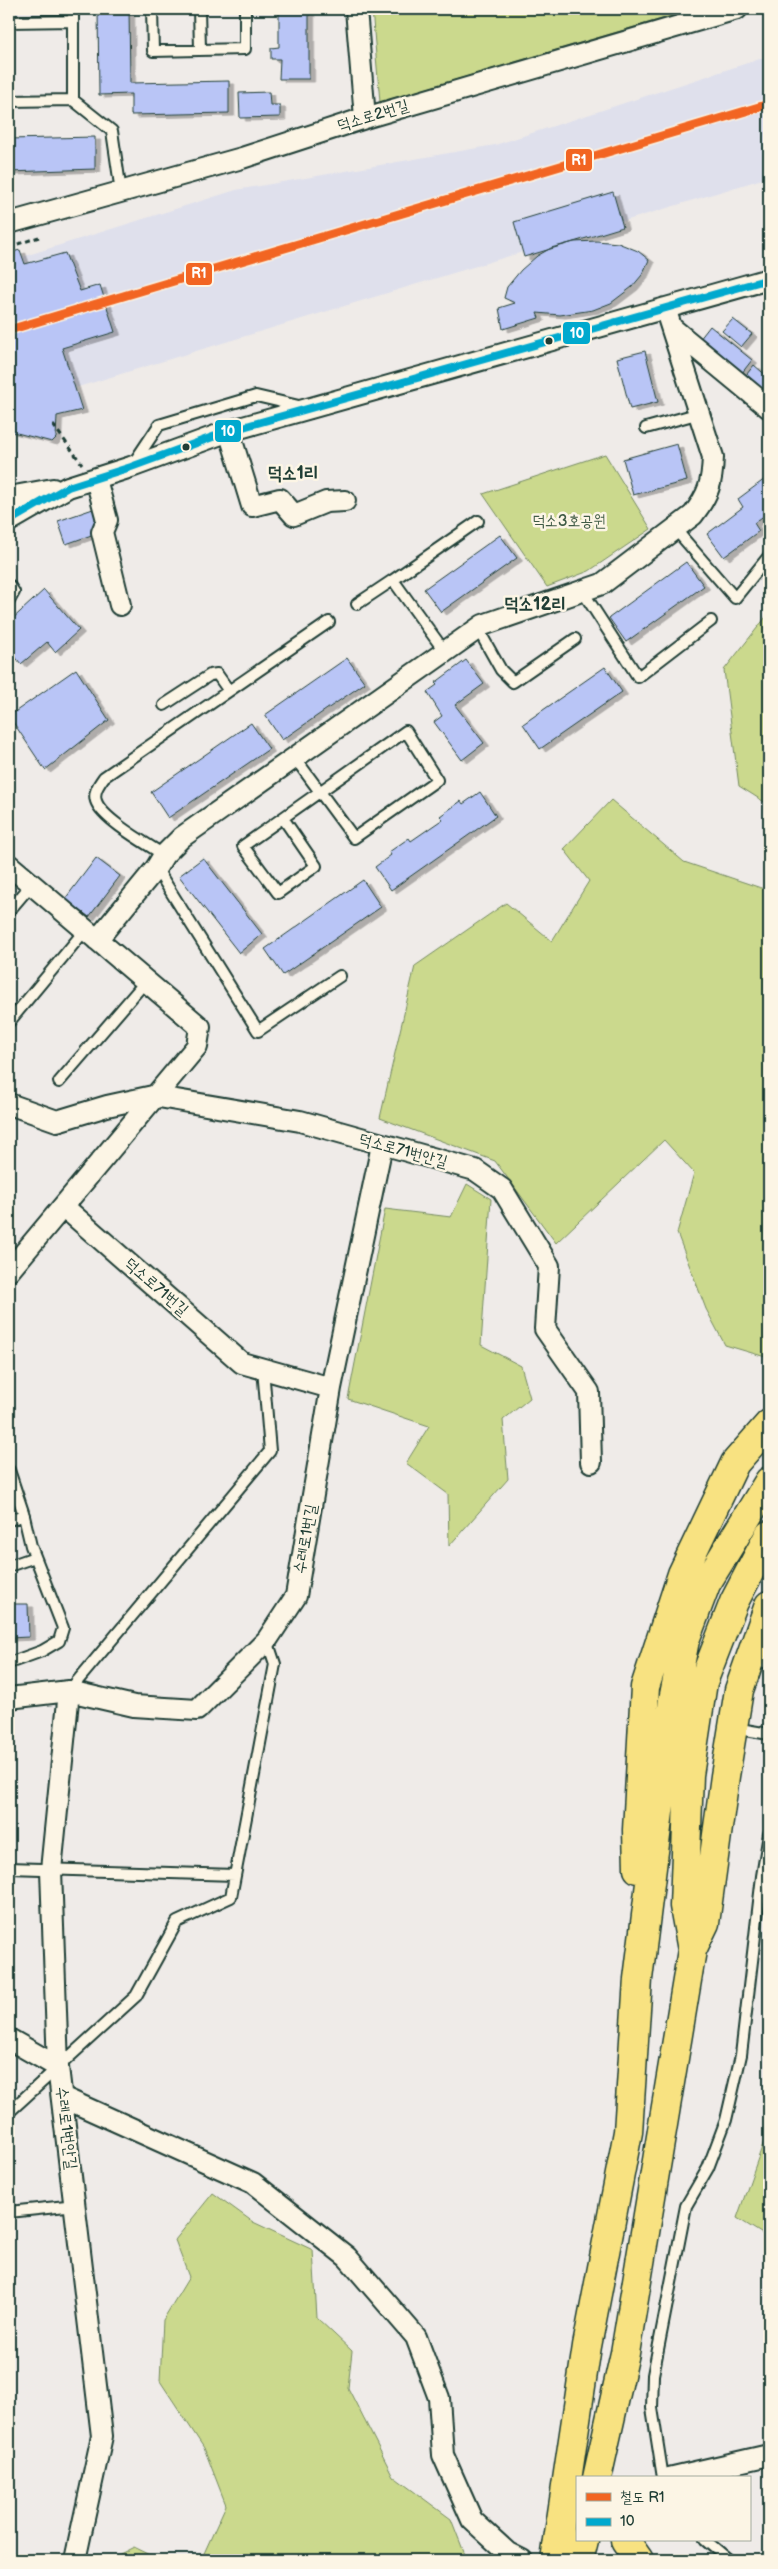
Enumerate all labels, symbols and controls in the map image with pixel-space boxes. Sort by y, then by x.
street label: 덕소로2번길 [335,96,411,136]
line badge: R1 [565,148,593,172]
text: R1 [571,152,587,169]
line badge: R1 [185,262,213,286]
text: R1 [191,265,207,282]
line badge: 10 [562,321,591,345]
text: 10 [570,325,585,342]
unlabelled marker [544,336,554,346]
line badge: 10 [214,419,242,443]
text: 10 [221,423,236,440]
unlabelled marker [181,442,191,452]
district label: 덕소1리 [267,463,319,484]
park label: 덕소3호공원 [532,512,606,531]
district label: 덕소12리 [504,594,566,615]
street label: 덕소로71번안길 [356,1130,450,1172]
street label: 덕소로71번길 [120,1254,192,1320]
street label: 수레로1번길 [291,1502,322,1575]
street label: 수레로1번안길 [51,2085,81,2171]
legend [576,2476,750,2542]
text: 철도 R1 [620,2488,665,2507]
text: 10 [620,2512,635,2531]

